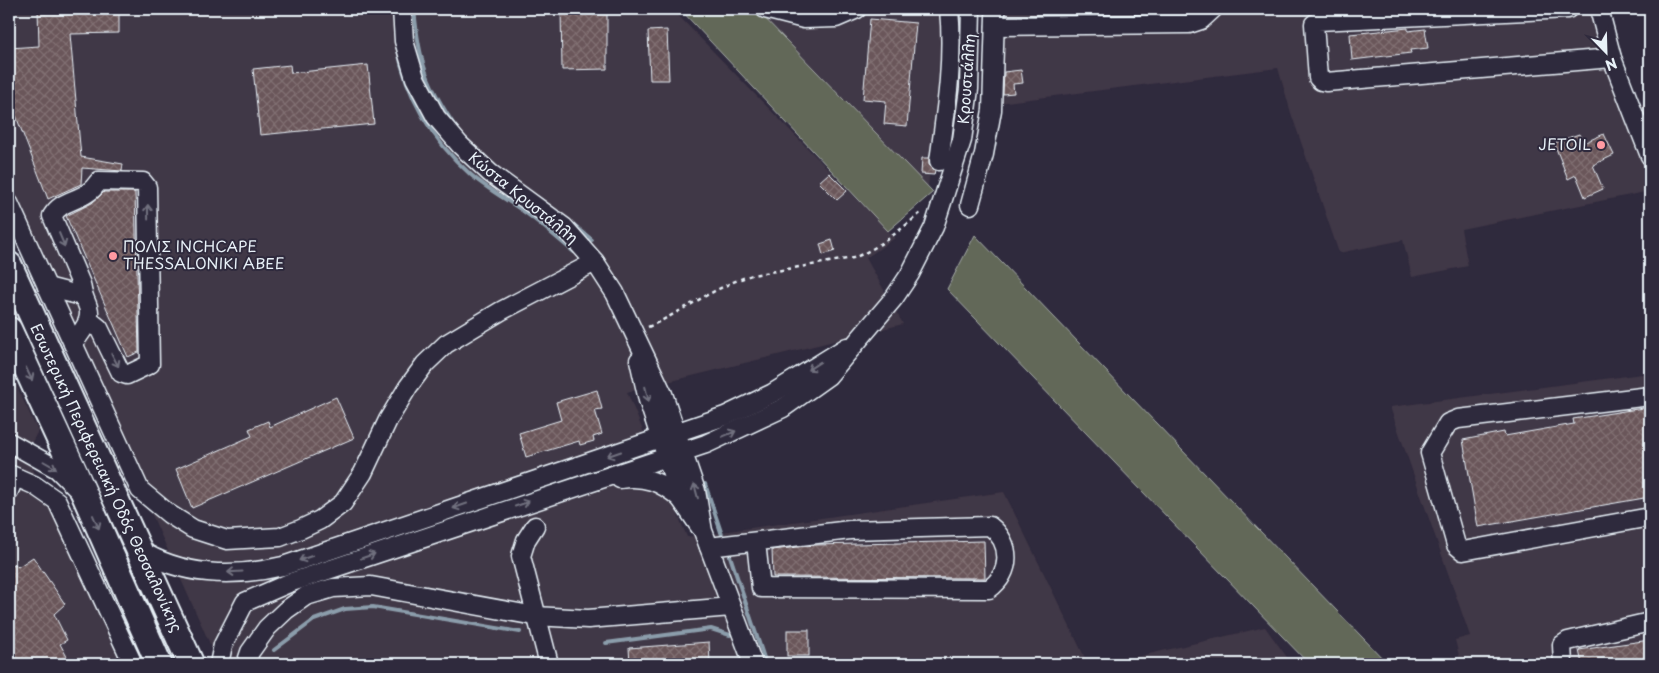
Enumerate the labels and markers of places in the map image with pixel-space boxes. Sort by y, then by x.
place label: JETOIL [1539,132,1591,155]
marker: JETOIL [1595,139,1607,151]
place label: ΠΟΛΙΣ INCHCAPE THESSALONIKI ΑΒΕΕ [123,234,284,274]
marker: ΠΟΛΙΣ INCHCAPE THESSALONIKI ΑΒΕΕ [107,250,119,262]

